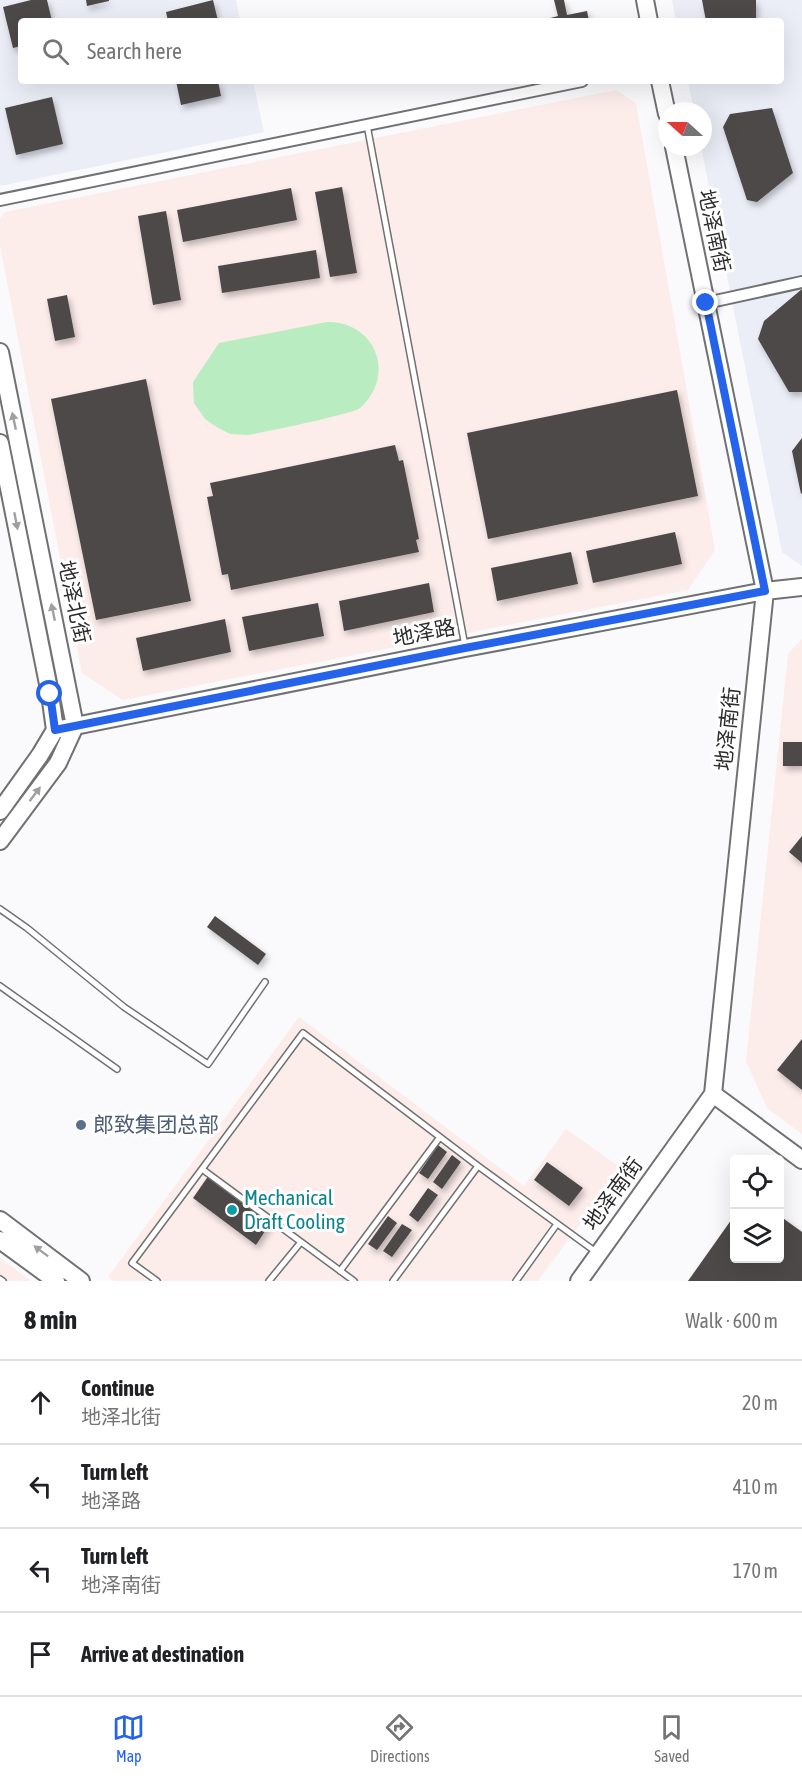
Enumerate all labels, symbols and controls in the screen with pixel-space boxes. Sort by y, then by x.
search box [18,18,784,84]
icon: search [39,35,72,68]
text: Search here [87,38,182,64]
north arrow [658,102,712,156]
street label: 地泽南街 [695,187,735,274]
route end [692,289,718,315]
one-way arrow [9,412,18,431]
one-way arrow [11,512,21,530]
street label: 地泽北街 [55,558,95,645]
one-way arrow [48,603,57,622]
street label: 地泽路 [391,614,457,650]
route start [36,680,62,706]
street label: 地泽南街 [711,686,743,772]
one-way arrow [29,786,41,802]
place label: 郎致集团总部 [93,1112,219,1136]
marker: 郎致集团总部 [74,1118,88,1132]
street label: 地泽南街 [578,1152,647,1234]
map controls [730,1155,784,1263]
button: locate [730,1155,784,1209]
place label: Mechanical Draft Cooling [244,1185,345,1233]
marker: Mechanical Draft Cooling [225,1203,239,1217]
button: layers [730,1209,784,1263]
one-way arrow [33,1245,48,1257]
text: 8 min [24,1305,77,1335]
text: Walk · 600 m [686,1309,778,1332]
text: Continue [81,1375,155,1401]
icon: ahead [24,1386,57,1419]
text: 20 m [742,1391,778,1414]
text: 地泽北街 [81,1405,161,1428]
text: Turn left [81,1459,148,1485]
icon: left [24,1470,57,1503]
text: 410 m [733,1475,778,1498]
text: 地泽路 [81,1489,141,1512]
text: Turn left [81,1543,148,1569]
icon: left [24,1554,57,1587]
text: 170 m [733,1559,778,1582]
text: 地泽南街 [81,1573,161,1596]
icon: arrive [24,1638,57,1671]
text: Arrive at destination [81,1641,244,1667]
tab: Map [112,1711,145,1765]
tab: Directions [370,1711,430,1765]
tab: Saved [654,1711,690,1765]

